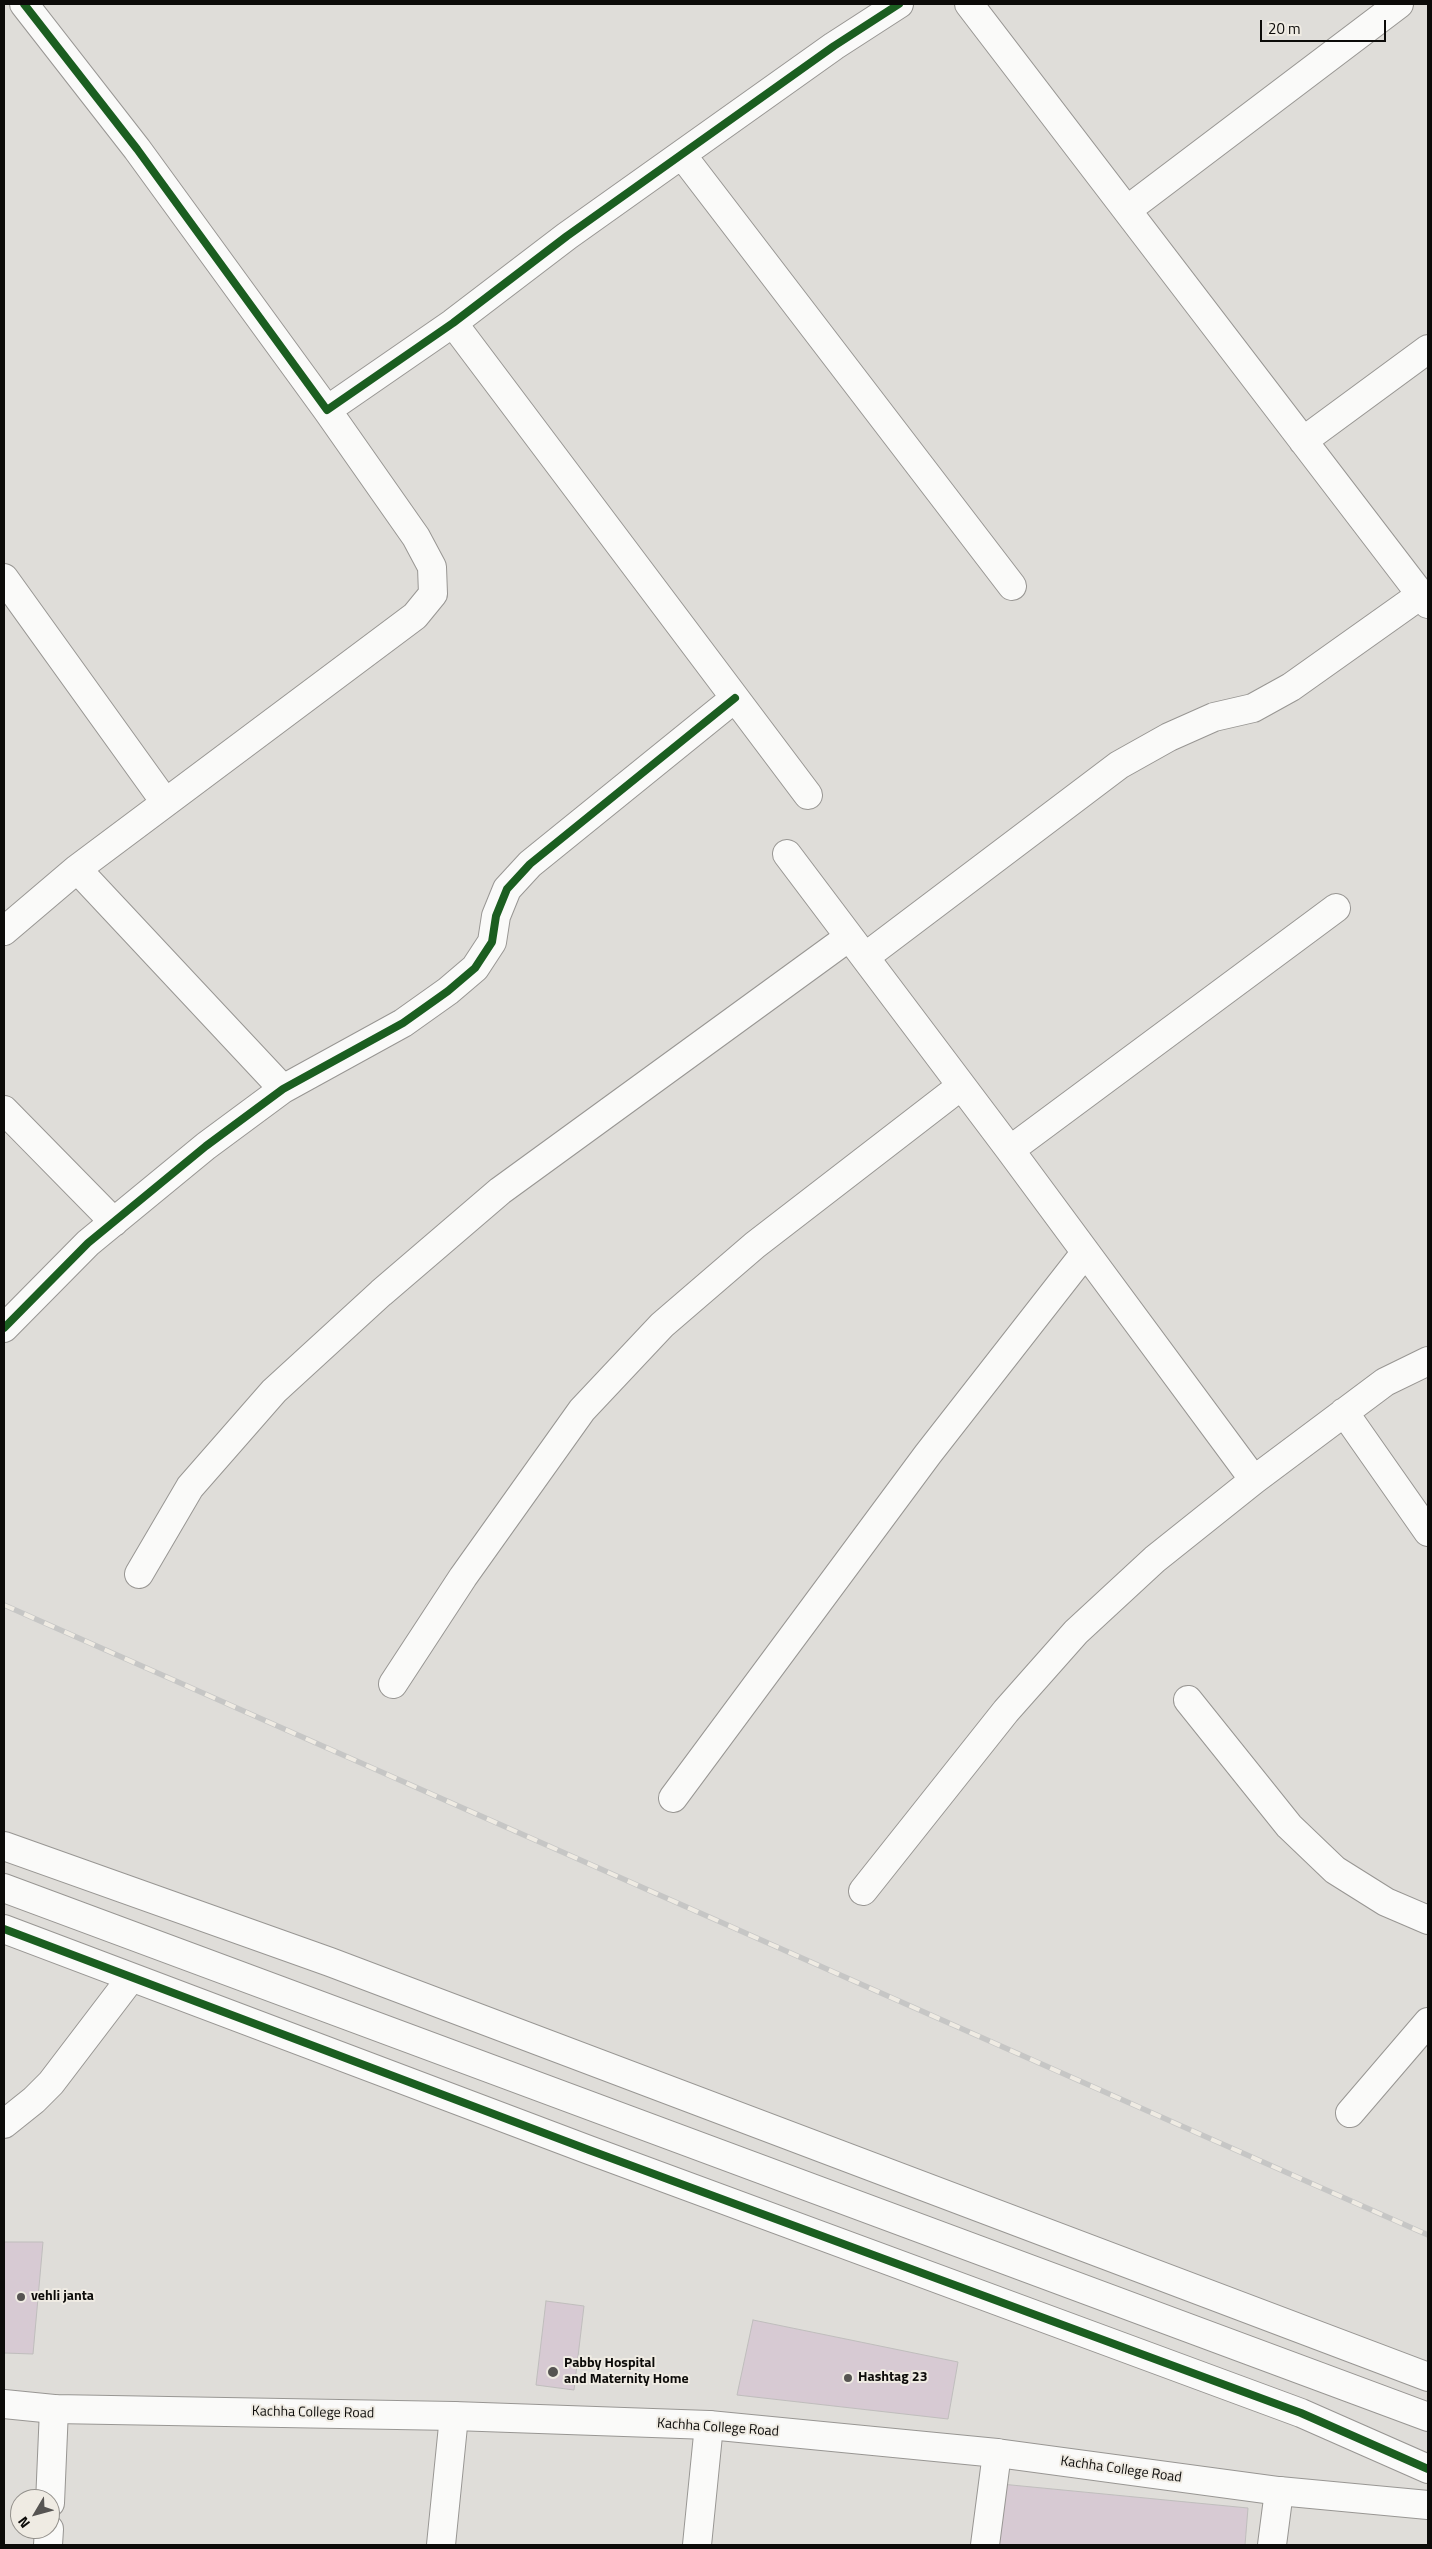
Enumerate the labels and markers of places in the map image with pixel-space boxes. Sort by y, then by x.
place label: vehli janta [31,2289,94,2305]
marker: vehli janta [15,2291,27,2303]
place label: Pabby Hospital and Maternity Home [564,2356,689,2388]
marker: Pabby Hospital and Maternity Home [546,2365,560,2379]
place label: Hashtag 23 [858,2370,927,2386]
marker: Hashtag 23 [842,2372,854,2384]

